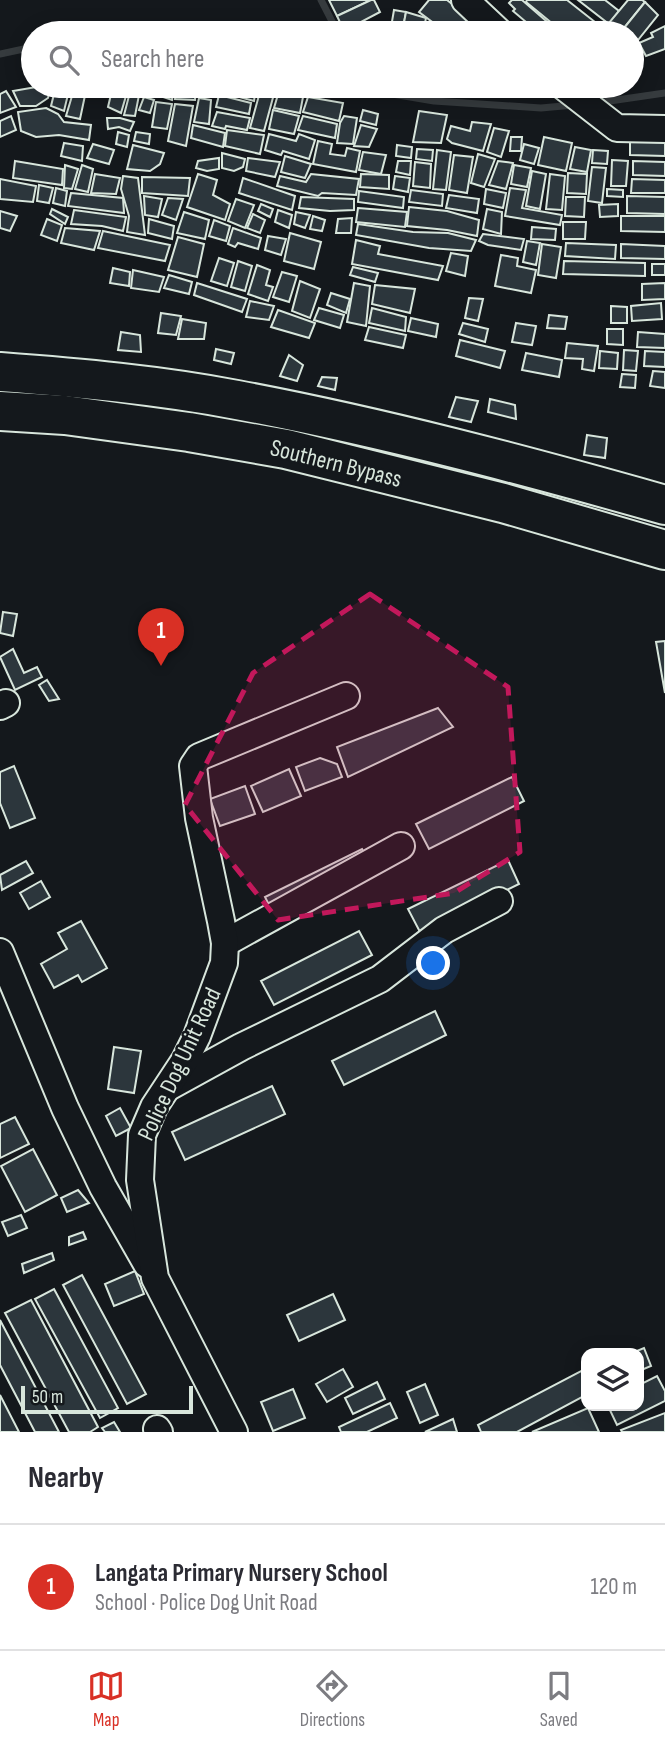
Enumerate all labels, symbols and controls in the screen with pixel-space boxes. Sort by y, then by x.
search box [21,21,644,98]
icon: search [45,41,83,79]
text: Search here [101,44,204,75]
street label: Southern Bypass [267,433,405,494]
pin: 1 [138,608,184,666]
your location [416,946,450,980]
street label: Police Dog Unit Road [131,983,228,1145]
map controls [581,1348,644,1411]
button: layers [581,1348,644,1411]
scale bar [21,1383,192,1415]
text: 50 m [32,1386,63,1409]
text: Nearby [28,1460,104,1496]
text: Langata Primary Nursery School [95,1558,388,1589]
text: 1 [46,1573,56,1601]
text: 120 m [591,1573,637,1601]
text: School · Police Dog Unit Road [95,1589,318,1617]
tab: Map [87,1667,125,1732]
tab: Directions [300,1667,365,1732]
tab: Saved [540,1667,578,1732]

